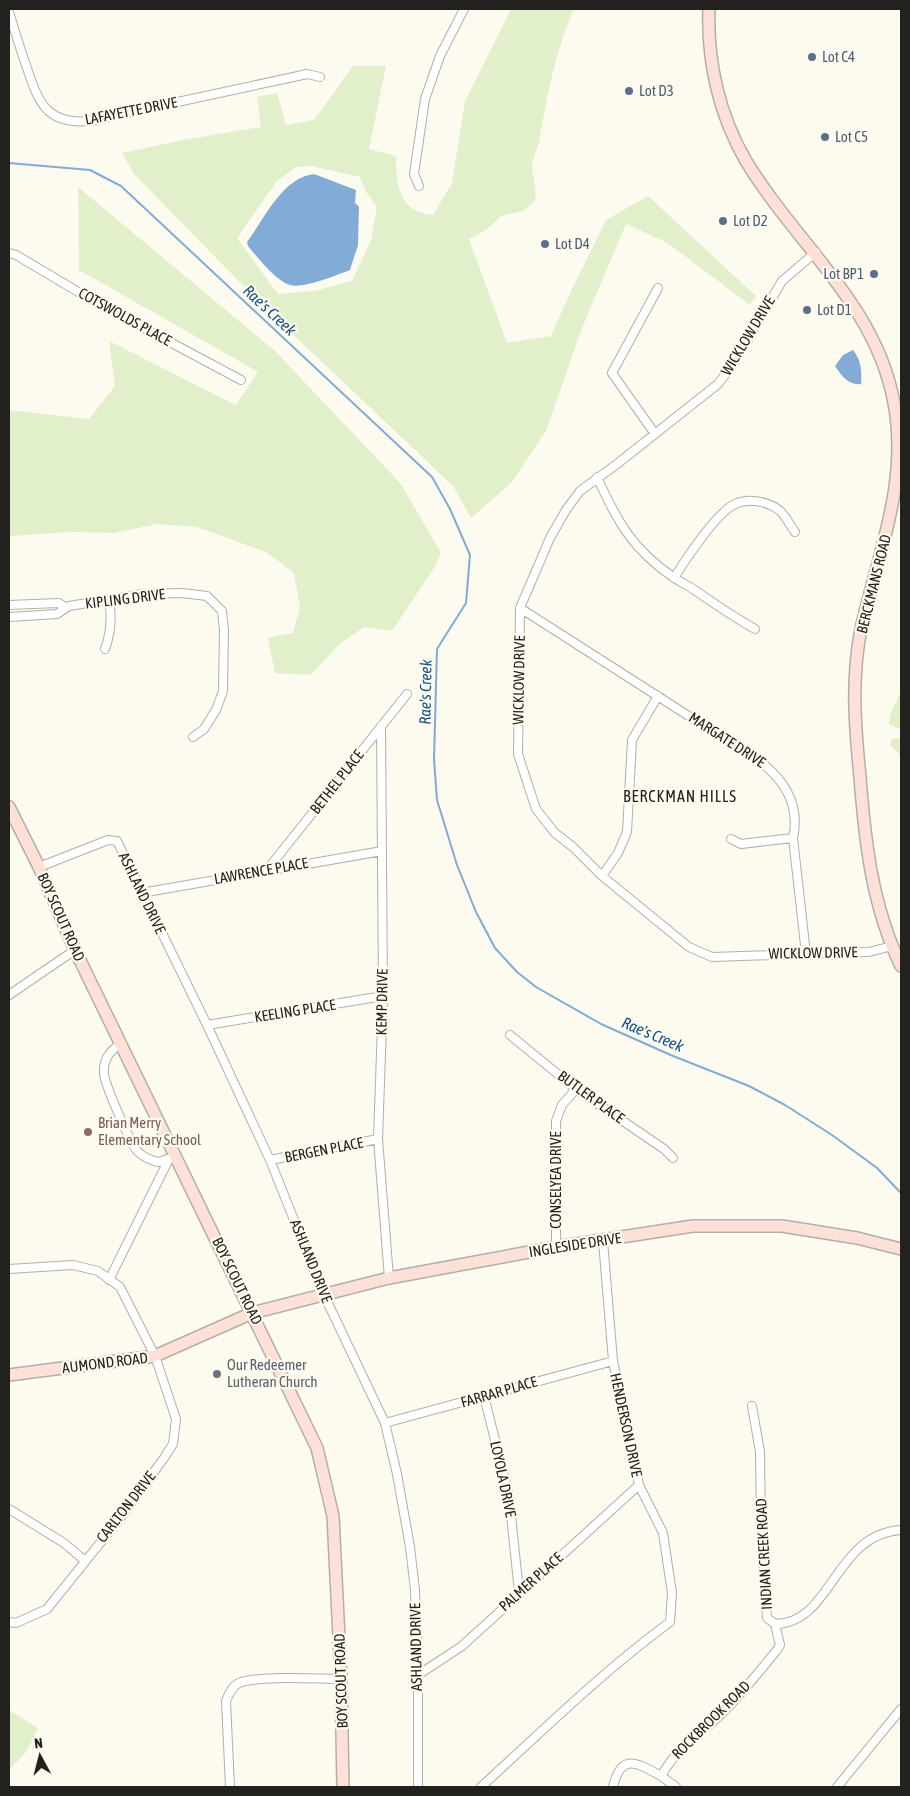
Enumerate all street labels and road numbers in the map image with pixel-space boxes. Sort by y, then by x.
street label: LAFAYETTE DRIVE [83,93,179,128]
street label: COTSWOLDS PLACE [76,284,175,349]
street label: WICKLOW DRIVE [717,293,778,378]
street label: BERCKMANS ROAD [853,533,894,635]
street label: KIPLING DRIVE [84,585,167,612]
street label: WICKLOW DRIVE [509,635,528,725]
street label: MARGATE DRIVE [686,709,769,771]
street label: BETHEL PLACE [306,746,367,817]
street label: ASHLAND DRIVE [115,849,170,937]
street label: LAWRENCE PLACE [213,854,310,887]
street label: BOY SCOUT ROAD [34,870,89,964]
street label: WICKLOW DRIVE [768,943,858,962]
street label: KEMP DRIVE [372,968,391,1035]
street label: KEELING PLACE [253,996,337,1025]
street label: BUTLER PLACE [555,1067,628,1127]
street label: CONSELYEA DRIVE [547,1131,564,1229]
street label: BERGEN PLACE [283,1133,365,1165]
street label: ASHLAND DRIVE [287,1217,336,1305]
street label: INGLESIDE DRIVE [528,1229,623,1260]
street label: BOY SCOUT ROAD [209,1234,266,1327]
street label: AUMOND ROAD [61,1349,149,1376]
street label: HENDERSON DRIVE [607,1371,646,1479]
street label: FARRAR PLACE [459,1372,540,1411]
street label: LOYOLA DRIVE [487,1439,520,1519]
street label: CARLTON DRIVE [93,1467,159,1546]
street label: INDIAN CREEK ROAD [752,1498,775,1610]
street label: PALMER PLACE [495,1548,566,1615]
street label: ASHLAND DRIVE [406,1602,425,1691]
street label: BOY SCOUT ROAD [330,1633,351,1729]
street label: ROCKBROOK ROAD [668,1677,753,1762]

